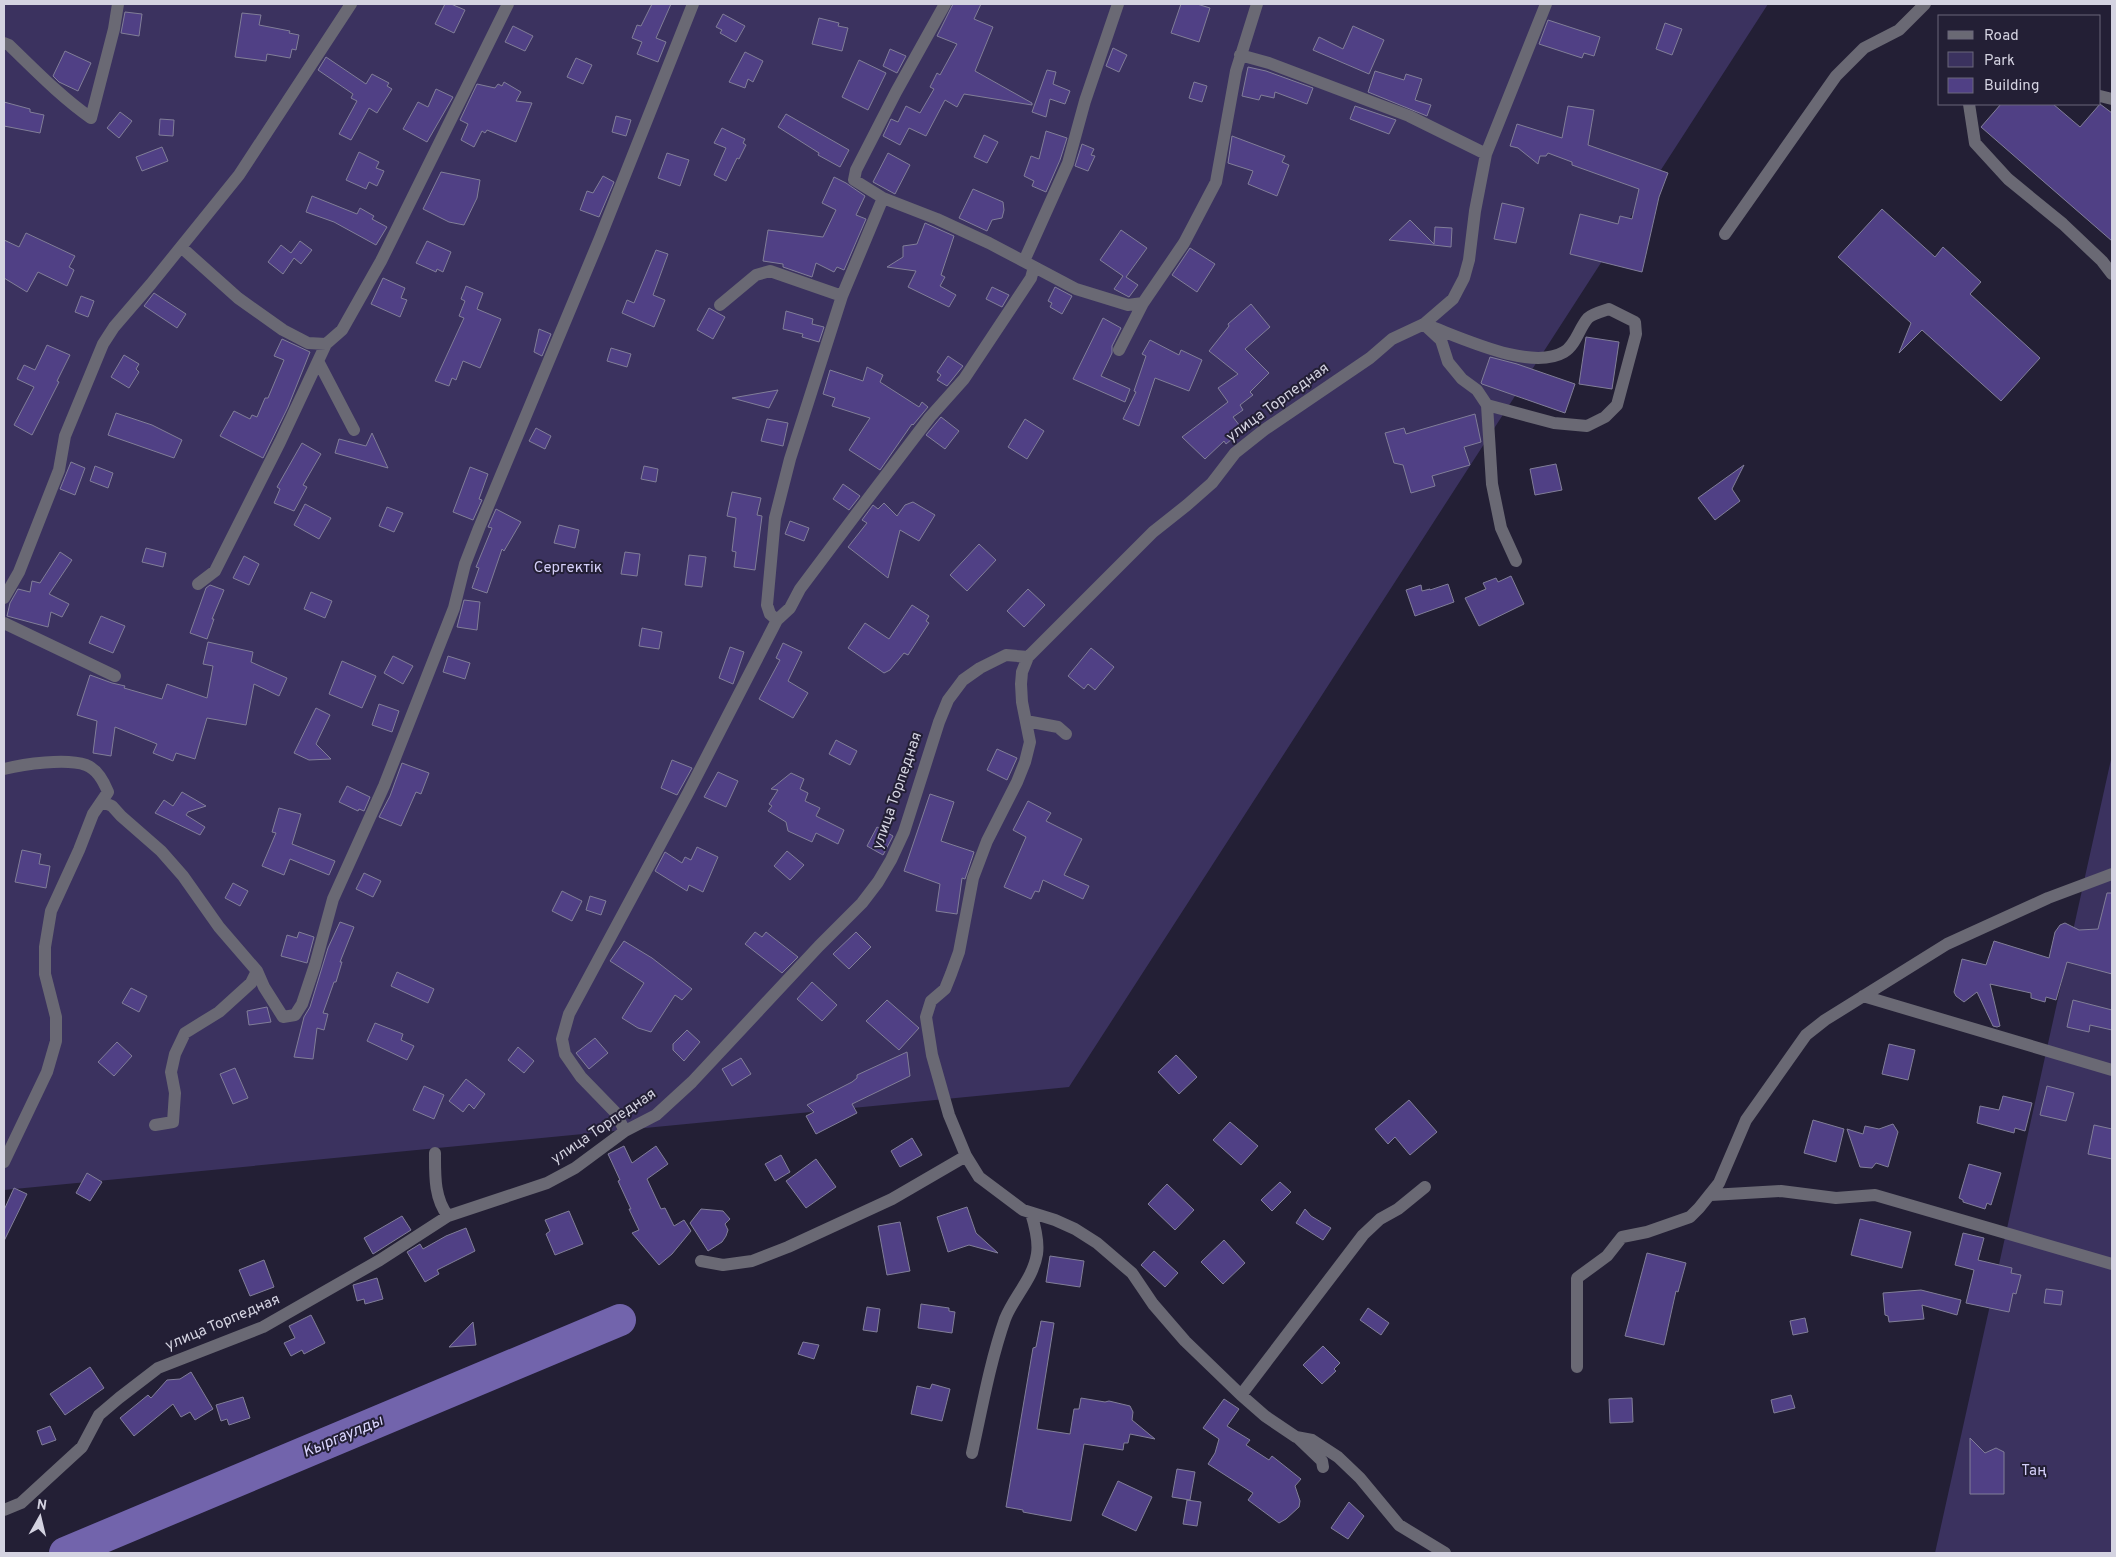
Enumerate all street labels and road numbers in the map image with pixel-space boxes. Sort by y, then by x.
street label: улица Торпедная [1223,359,1333,447]
street label: улица Торпедная [869,730,927,852]
street label: улица Торпедная [548,1085,660,1169]
street label: улица Торпедная [163,1290,283,1356]

